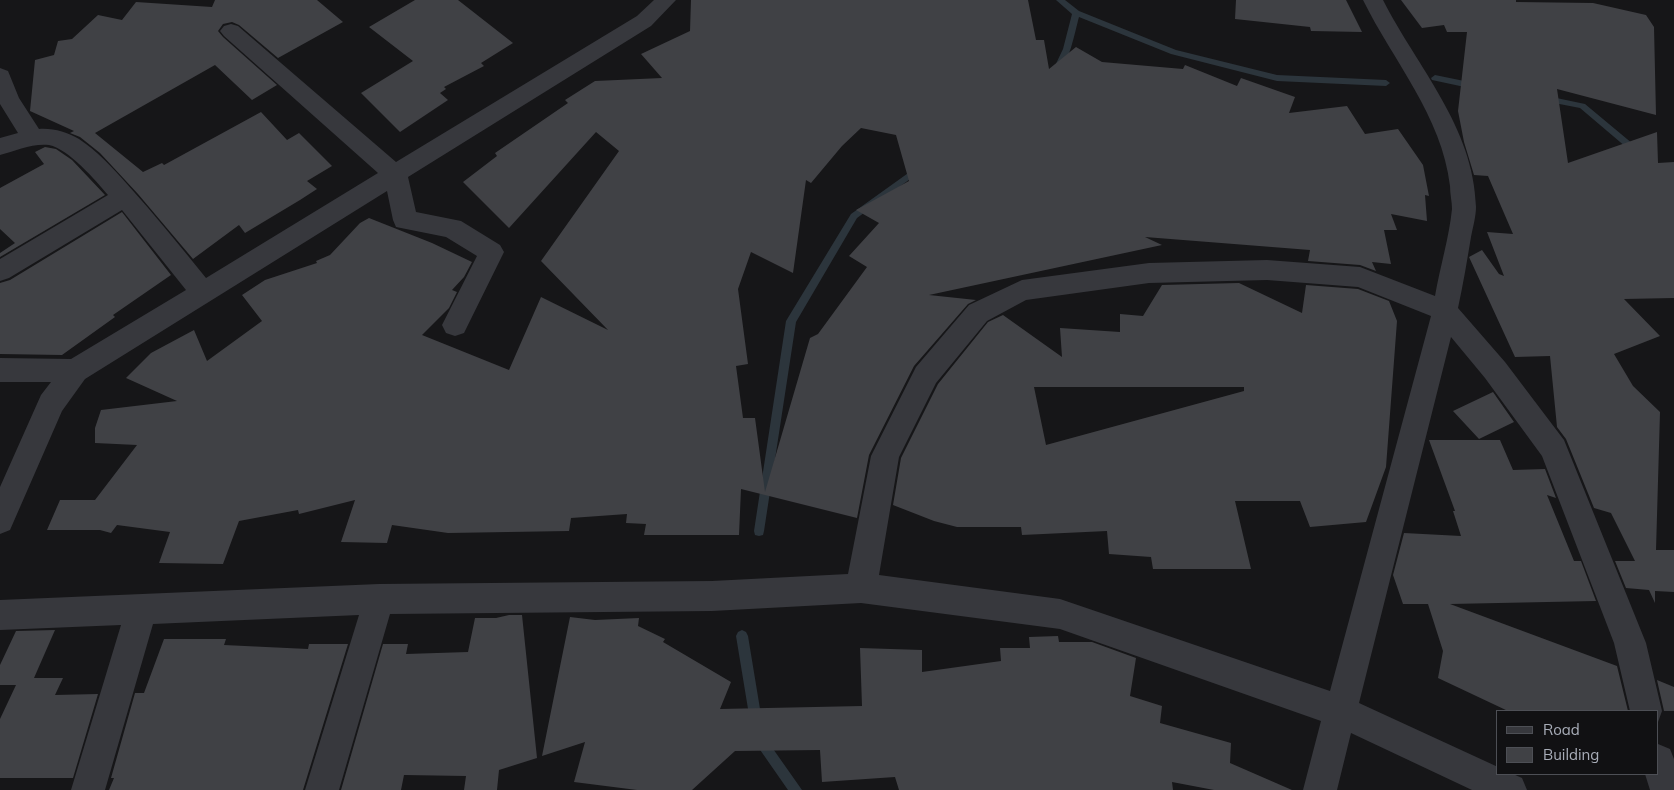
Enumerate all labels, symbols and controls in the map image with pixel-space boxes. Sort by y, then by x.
legend [1496,710,1659,775]
text: Road [1543,720,1580,739]
text: Building [1543,745,1599,764]

